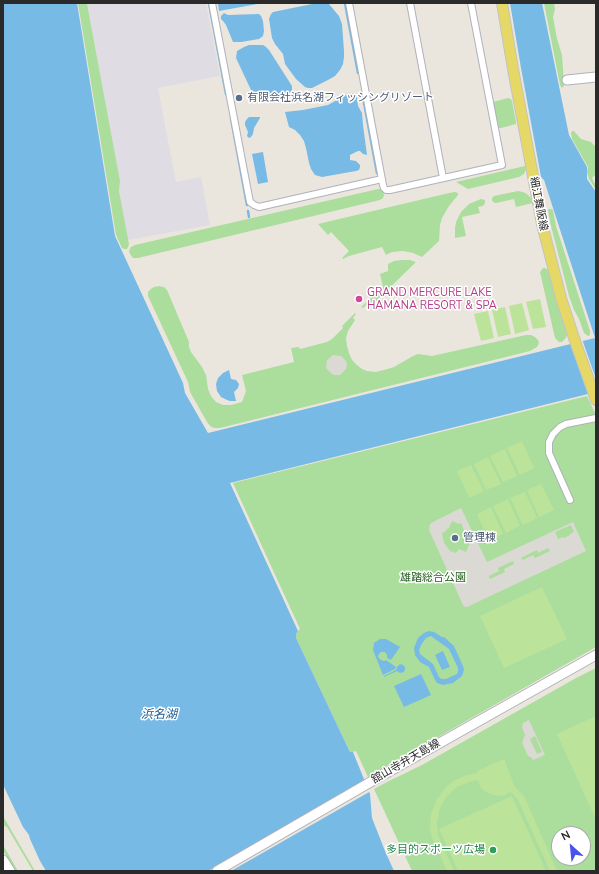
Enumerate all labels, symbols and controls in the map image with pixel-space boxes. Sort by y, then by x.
place label: 有限会社浜名湖フィッシングリゾート [247,91,434,105]
marker: 有限会社浜名湖フィッシングリゾート [234,93,244,103]
street label: 細江舞阪線 [526,176,550,232]
place label: GRAND MERCURE LAKE HAMANA RESORT & SPA [367,286,497,312]
marker: GRAND MERCURE LAKE HAMANA RESORT & SPA [354,294,364,304]
place label: 管理棟 [463,531,496,545]
marker: 管理棟 [450,533,460,543]
park label: 雄踏総合公園 [400,571,466,585]
water label: 浜名湖 [141,708,177,722]
street label: 舘山寺弁天島線 [369,737,443,787]
north arrow [551,826,591,866]
text: N [559,827,573,844]
place label: 多目的スポーツ広場 [386,843,485,857]
marker: 多目的スポーツ広場 [488,845,498,855]

